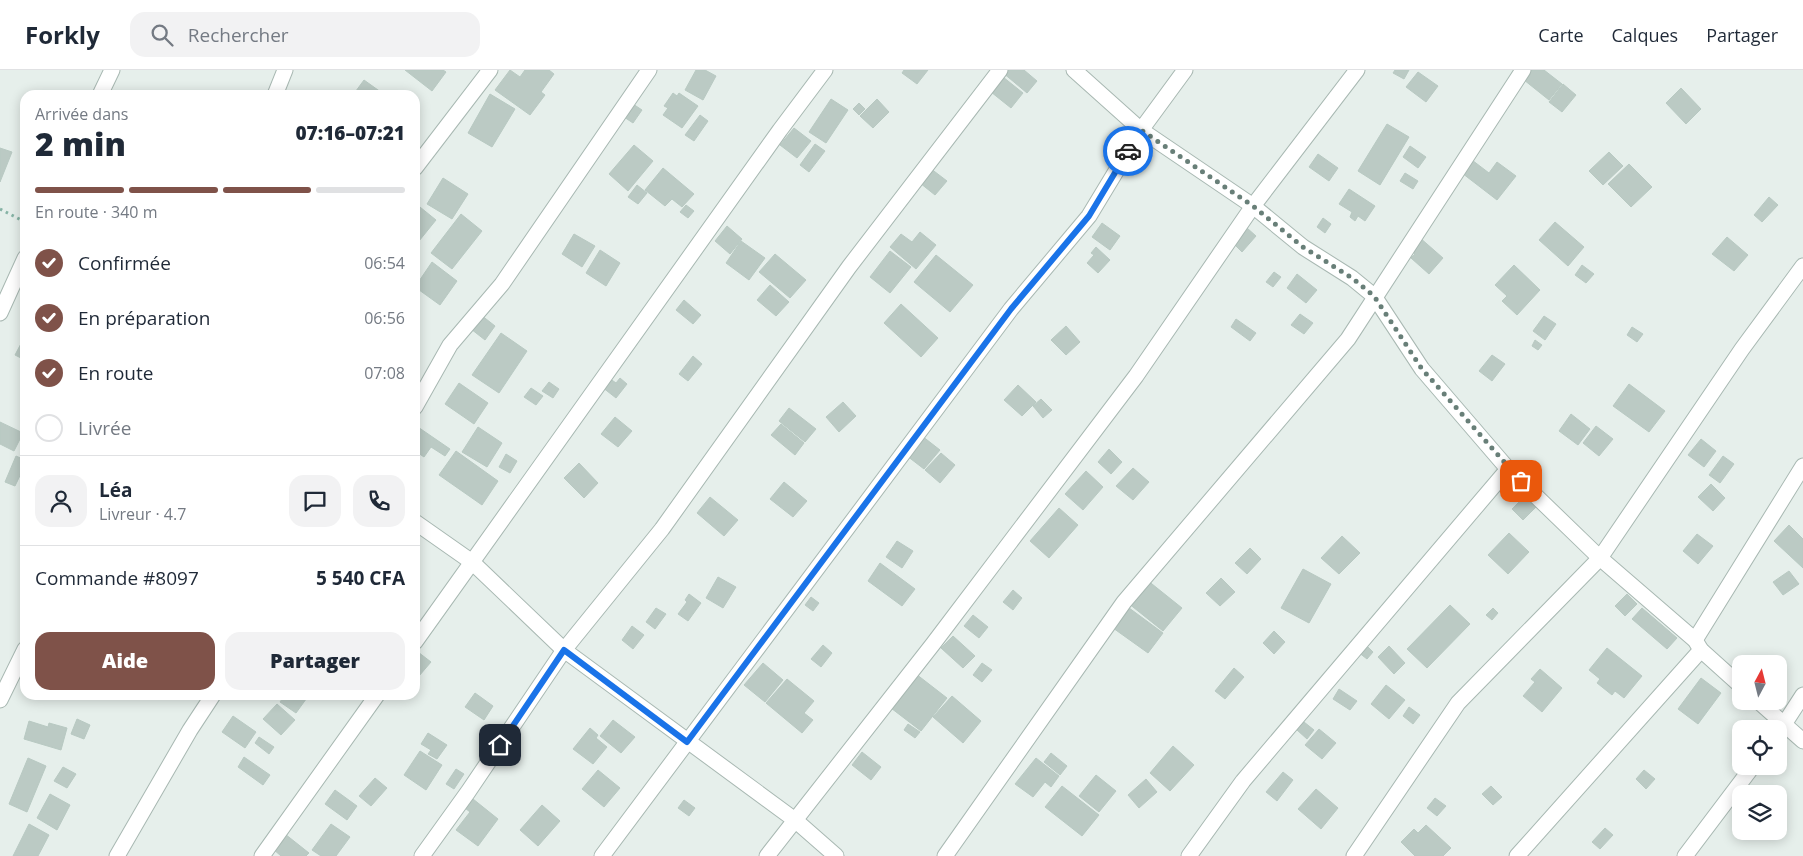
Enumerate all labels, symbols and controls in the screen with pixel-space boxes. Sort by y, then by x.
search box [130,12,480,57]
text: Forkly [25,18,100,51]
icon: search [148,21,176,49]
text: Rechercher [188,22,289,48]
text: Carte [1538,23,1584,47]
text: Calques [1612,23,1678,47]
text: Partager [1706,23,1778,47]
text: Arrivée dans [35,103,128,125]
text: 07:16–07:21 [295,120,405,146]
text: 2 min [35,122,126,165]
courier [1103,126,1153,176]
icon: car [1114,137,1142,165]
text: En route · 340 m [35,201,157,223]
icon: check [35,249,63,277]
text: Confirmée [78,250,171,276]
text: 06:54 [364,252,405,274]
icon: check [35,304,63,332]
text: En préparation [78,305,210,331]
text: 06:56 [364,307,405,329]
icon: check [35,359,63,387]
text: En route [78,360,153,386]
text: 07:08 [364,362,405,384]
text: Livrée [78,415,131,441]
pin [1500,460,1542,502]
icon: bag [1507,467,1535,495]
button: person [35,475,87,527]
button: chat [289,475,341,527]
button: phone [353,475,405,527]
text: Léa [99,477,132,503]
text: Livreur · 4.7 [99,503,186,525]
text: Commande #8097 [35,565,199,591]
text: 5 540 CFA [316,565,405,591]
button: Aide [35,632,215,690]
button: Partager [225,632,405,690]
north arrow [1732,655,1788,710]
map controls [1732,655,1787,840]
button: locate [1732,720,1787,775]
pin [479,724,521,766]
icon: home [486,731,514,759]
button: layers [1732,785,1787,840]

